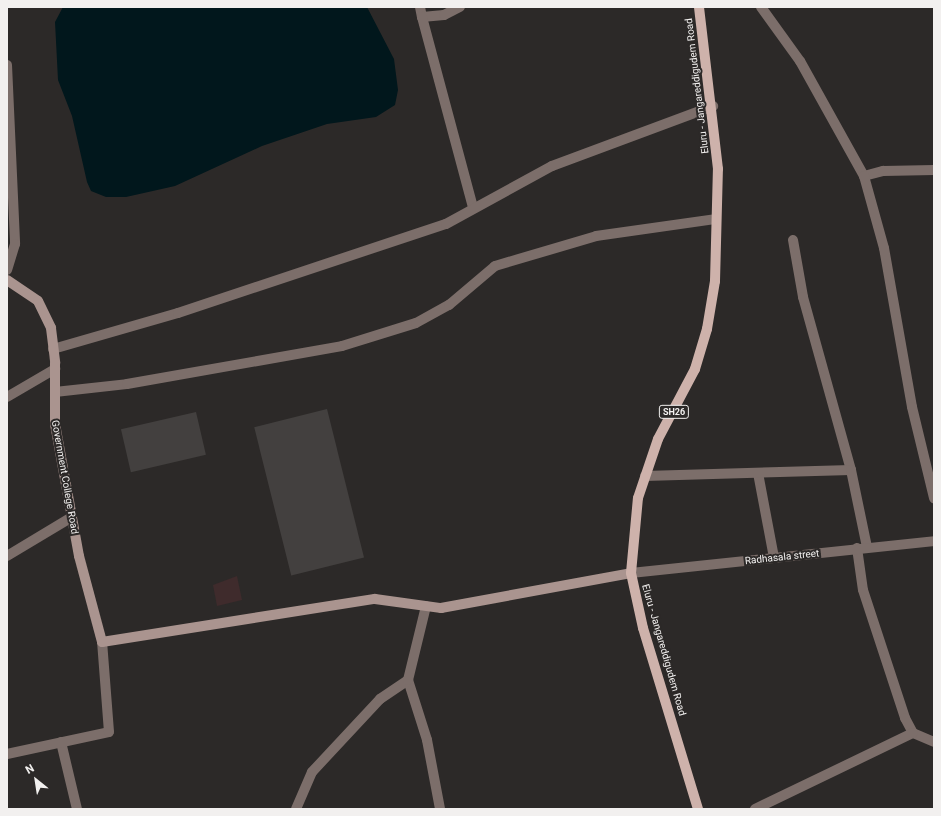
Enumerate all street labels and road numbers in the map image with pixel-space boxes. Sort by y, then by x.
street label: Eluru - Jangareddigudem Road [683,18,711,154]
road number: SH26 [658,405,690,419]
street label: Government College Road [49,419,81,535]
street label: Radhasala street [744,547,820,567]
street label: Eluru - Jangareddigudem Road [639,583,689,717]

